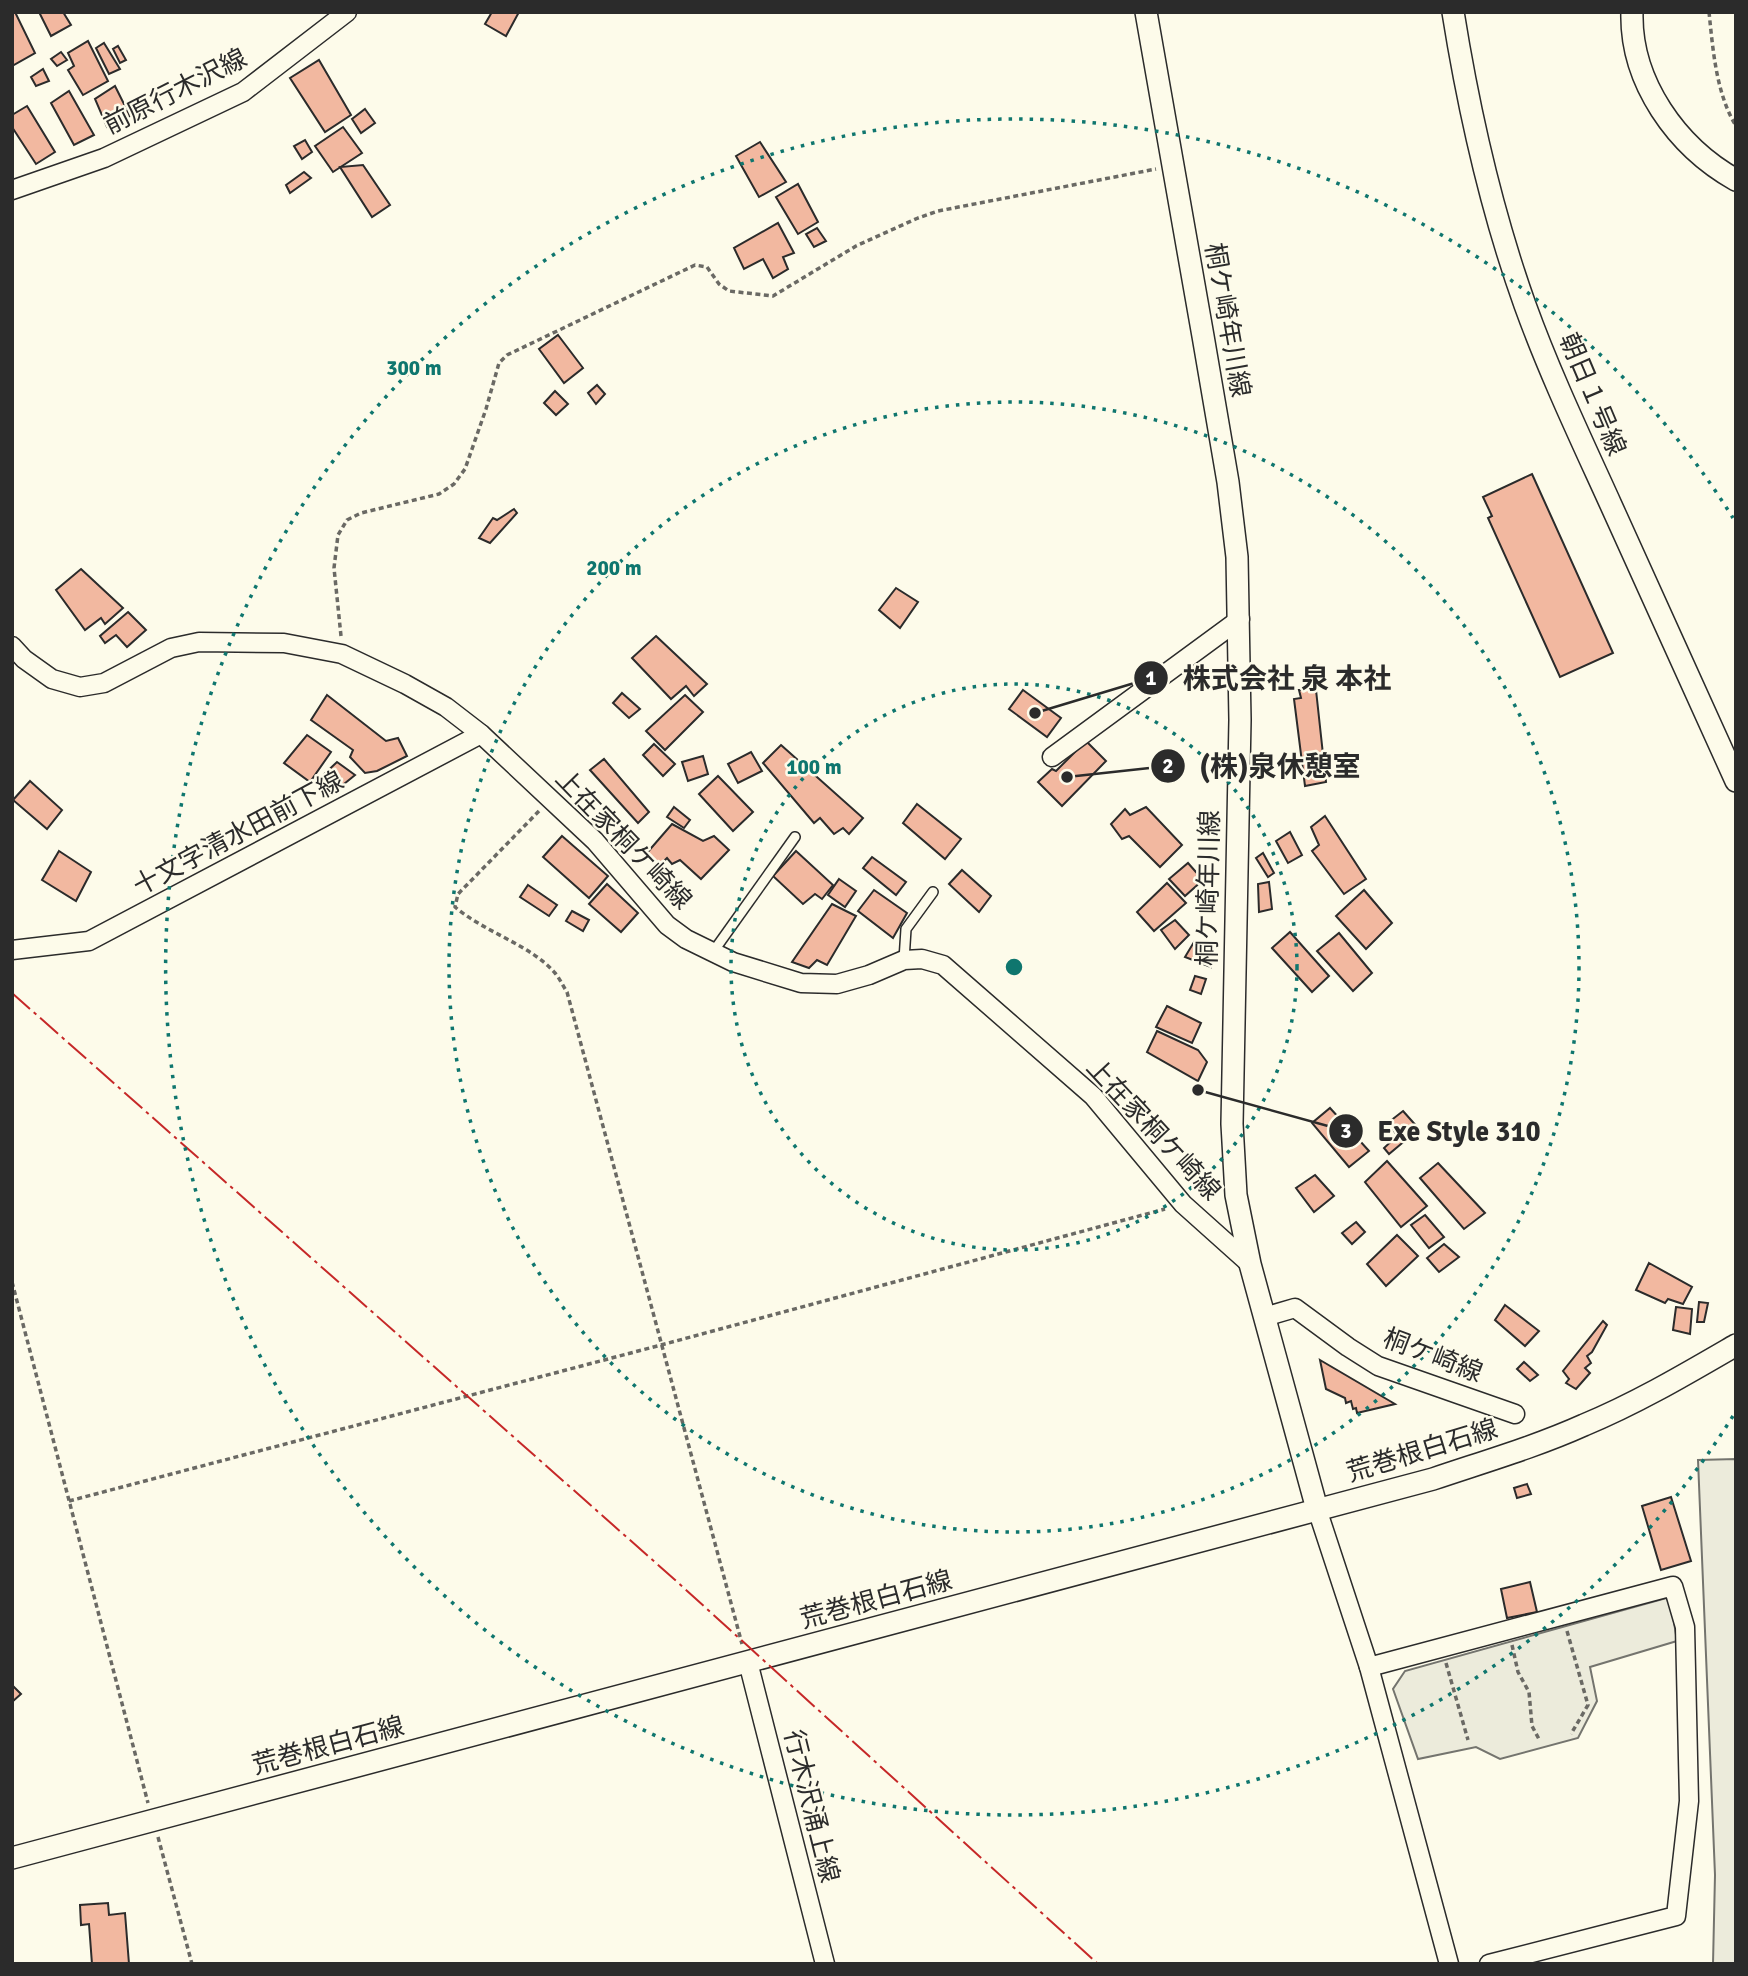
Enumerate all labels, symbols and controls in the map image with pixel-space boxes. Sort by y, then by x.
street label: 前原行木沢線 [99,42,252,142]
street label: 桐ケ崎年川線 [1198,241,1256,400]
street label: 朝日１号線 [1552,328,1632,460]
text: 300 m [386,355,442,381]
text: 200 m [586,555,642,581]
callout: 株式会社 泉 本社 [1134,653,1405,702]
text: 株式会社 泉 本社 [1183,662,1391,696]
text: 1 [1145,665,1157,691]
callout: (株)泉休憩室 [1150,742,1374,791]
text: (株)泉休憩室 [1199,750,1361,784]
text: 2 [1162,753,1174,779]
text: 100 m [786,754,842,780]
street label: 上在家桐ケ崎線 [549,763,698,916]
street label: 十文字清水田前下線 [128,765,349,903]
street label: 桐ケ崎年川線 [1192,810,1226,966]
centre of rings [1002,955,1026,979]
street label: 上在家桐ケ崎線 [1079,1052,1227,1207]
callout: Exe Style 310 [1328,1106,1555,1155]
text: Exe Style 310 [1377,1115,1541,1149]
text: 3 [1340,1118,1352,1144]
street label: 桐ケ崎線 [1378,1322,1487,1390]
street label: 荒巻根白石線 [1343,1413,1502,1489]
street label: 荒巻根白石線 [797,1564,956,1636]
street label: 荒巻根白石線 [249,1710,408,1782]
street label: 行木沢涌上線 [777,1727,845,1886]

